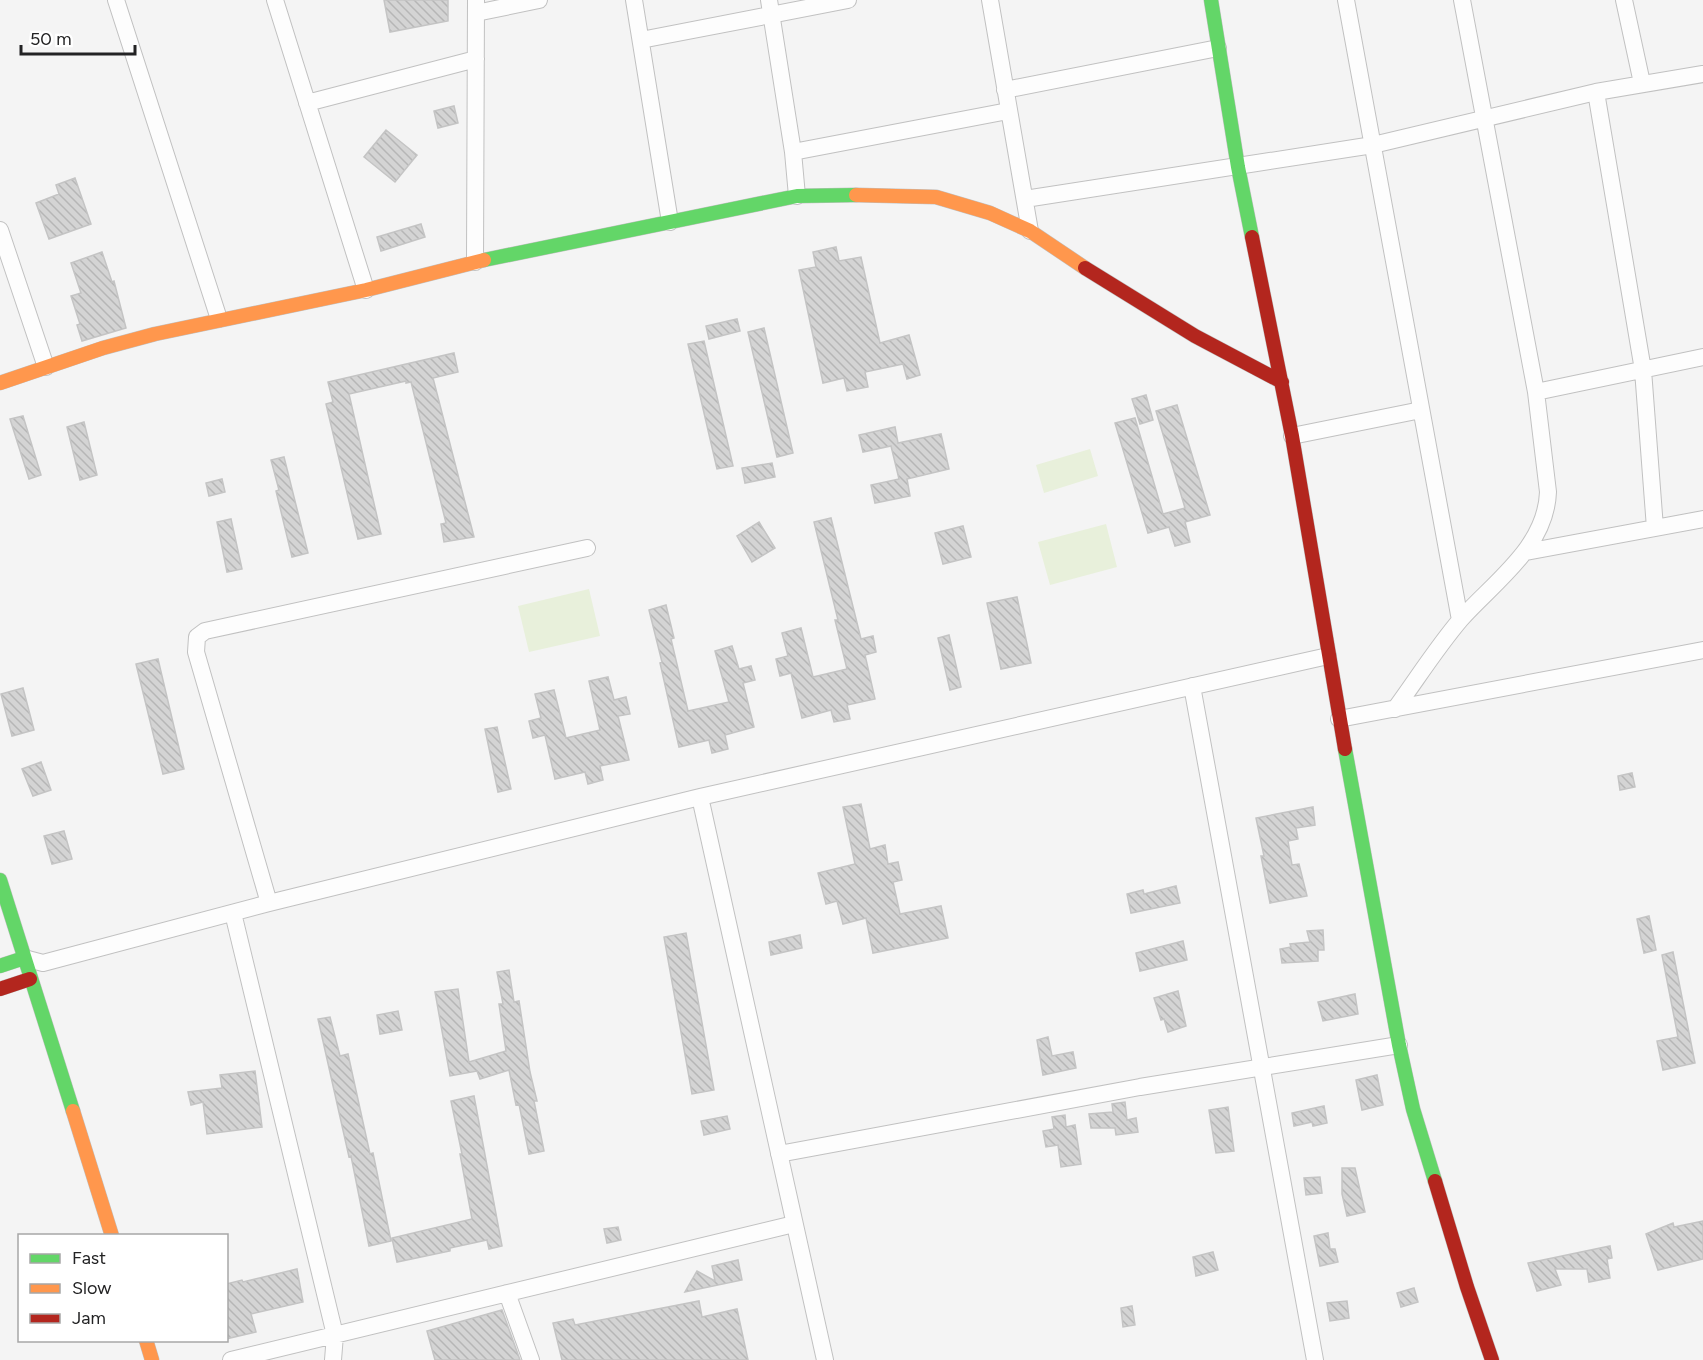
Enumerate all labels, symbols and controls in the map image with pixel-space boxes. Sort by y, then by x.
scale bar [21,18,135,56]
text: 50 m [30,28,72,50]
legend [18,1234,228,1342]
text: Fast [72,1247,106,1269]
text: Slow [72,1277,111,1299]
text: Jam [72,1307,106,1329]

